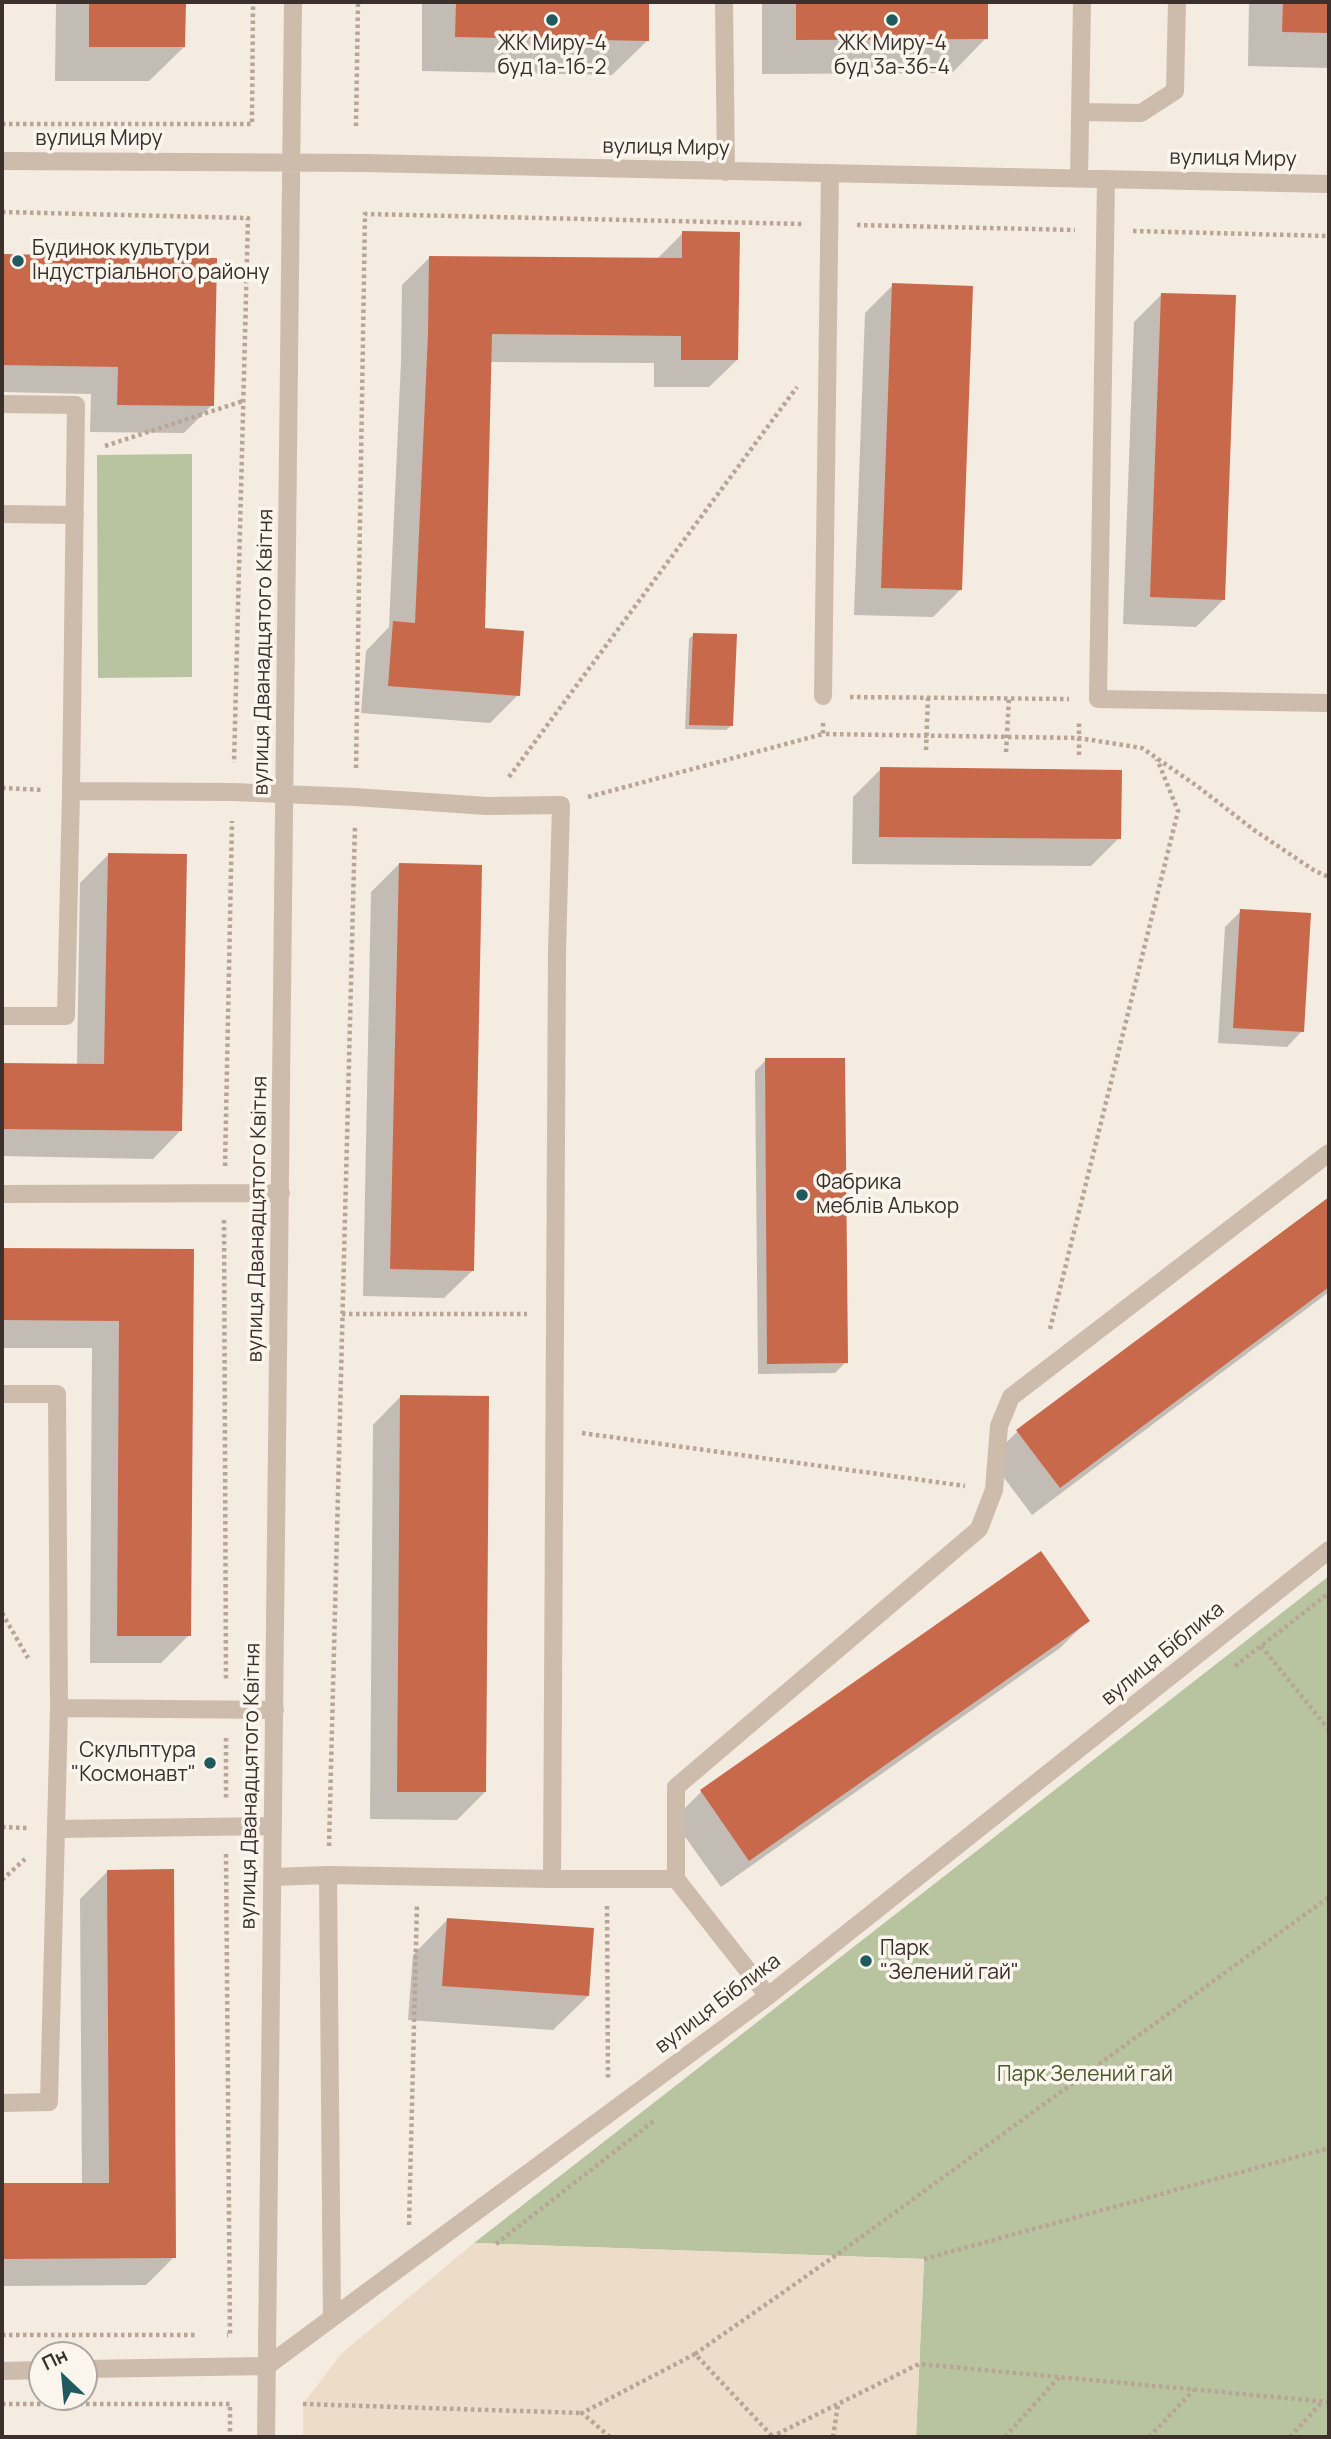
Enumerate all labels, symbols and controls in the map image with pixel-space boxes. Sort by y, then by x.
marker: ЖК Миру-4 буд 1а-1б-2 [544,12,560,28]
marker: ЖК Миру-4 буд 3а-3б-4 [884,12,900,28]
place label: ЖК Миру-4 буд 1а-1б-2 [497,31,607,81]
place label: ЖК Миру-4 буд 3а-3б-4 [834,31,950,81]
street label: вулиця Миру [35,126,163,152]
street label: вулиця Миру [602,134,730,162]
street label: вулиця Миру [1169,145,1297,173]
place label: Будинок культури Індустріального району [32,236,269,286]
marker: Будинок культури Індустріального району [10,253,26,269]
street label: вулиця Дванадцятого Квітня [249,508,279,796]
street label: вулиця Дванадцятого Квітня [243,1075,273,1363]
place label: Фабрика меблів Алькор [816,1170,959,1220]
marker: Фабрика меблів Алькор [794,1187,810,1203]
street label: вулиця Біблика [1097,1597,1229,1711]
street label: вулиця Дванадцятого Квітня [236,1642,266,1930]
place label: Скульптура "Космонавт" [71,1738,196,1788]
marker: Скульптура "Космонавт" [202,1755,218,1771]
place label: Парк "Зелений гай" [880,1936,1019,1986]
street label: вулиця Біблика [650,1949,786,2059]
marker: Парк "Зелений гай" [858,1953,874,1969]
park label: Парк Зелений гай [997,2062,1173,2088]
north arrow [28,2341,98,2411]
text: Пн [37,2342,72,2376]

